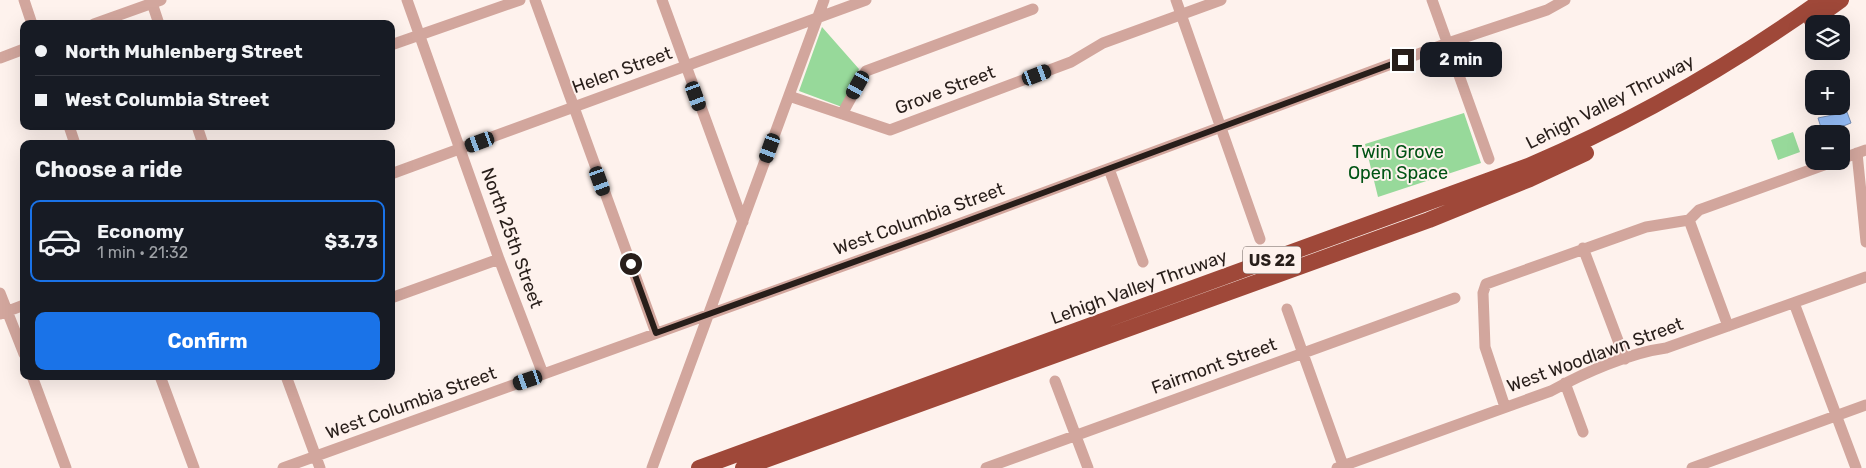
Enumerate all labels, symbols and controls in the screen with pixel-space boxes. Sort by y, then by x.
map controls [1805,15,1850,170]
button: layers [1805,15,1850,60]
text: North Muhlenberg Street [65,40,303,63]
street label: Helen Street [569,42,675,98]
callout: 2 min [1420,42,1503,78]
route end [1392,49,1414,71]
text: 2 min [1439,50,1483,69]
street label: Lehigh Valley Thruway [1522,50,1698,154]
street label: Grove Street [892,61,998,119]
car [1020,63,1053,87]
car [844,68,871,102]
button: + [1805,70,1850,115]
car [683,79,708,113]
text: West Columbia Street [65,88,269,111]
button: − [1805,125,1850,170]
car [463,130,496,154]
car [757,131,782,165]
park label: Twin Grove Open Space [1348,141,1448,184]
text: Choose a ride [35,156,182,183]
car [587,164,612,198]
street label: North 25th Street [476,165,548,311]
street label: West Columbia Street [831,178,1007,260]
icon: car [37,219,82,264]
text: Economy [97,220,184,243]
text: $3.73 [325,230,378,253]
text: 1 min · 21:32 [97,243,188,262]
street label: Lehigh Valley Thruway [1048,245,1230,329]
road number: US 22 [1243,246,1301,274]
route start [620,253,642,275]
button: Confirm [35,312,380,370]
street label: West Woodlawn Street [1504,313,1686,397]
street label: Fairmont Street [1148,333,1280,399]
street label: West Columbia Street [323,362,499,444]
car [511,368,544,392]

